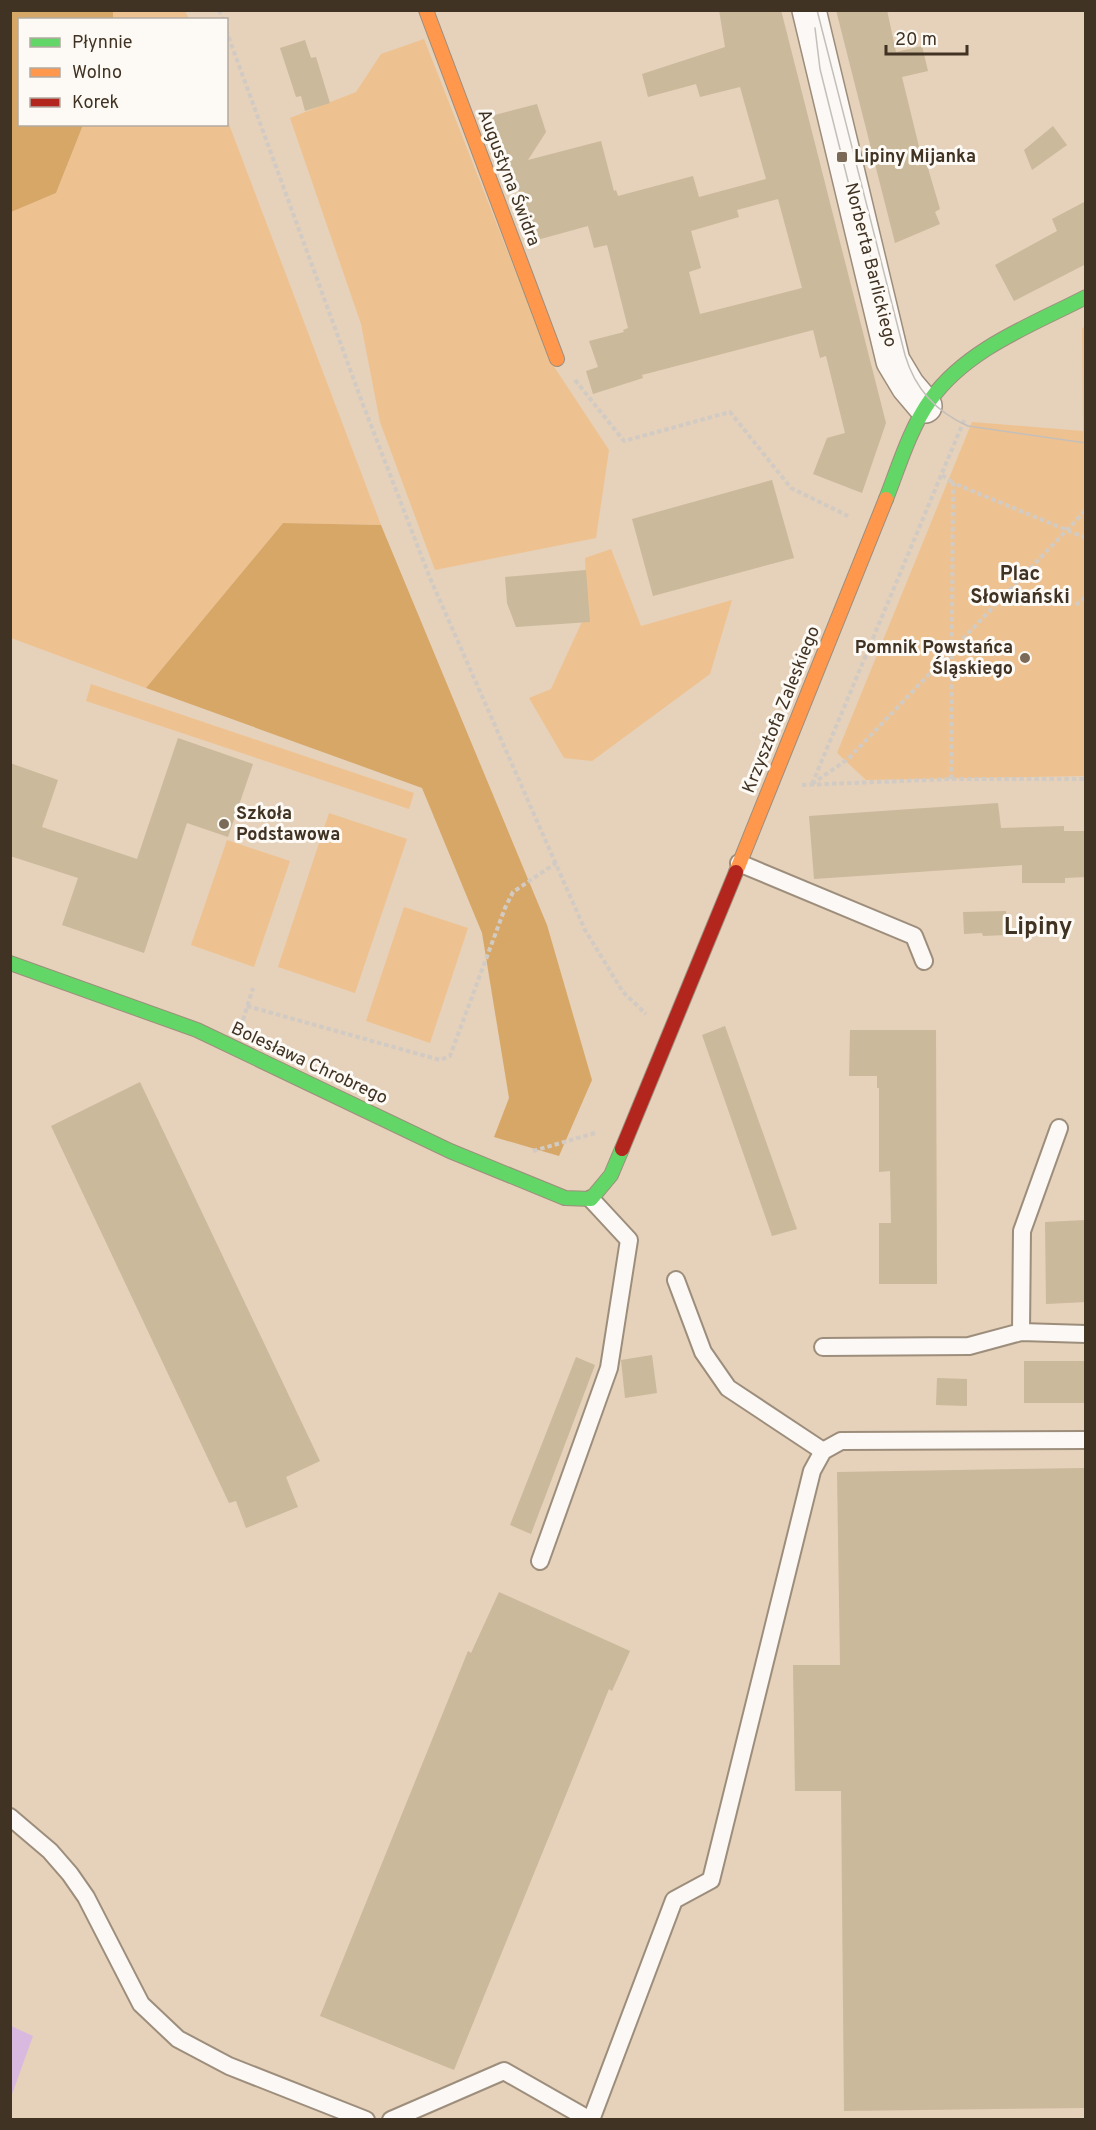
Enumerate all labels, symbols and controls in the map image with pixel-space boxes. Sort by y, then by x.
legend [18,18,228,126]
scale bar [886,18,967,56]
text: 20 m [895,29,937,52]
text: Płynnie [72,32,133,55]
text: Wolno [72,62,122,85]
text: Korek [72,92,119,115]
street label: Augustyna Świdra [471,106,547,250]
place label: Lipiny Mijanka [854,146,976,169]
marker: Lipiny Mijanka [835,150,849,164]
street label: Norberta Barlickiego [838,180,902,350]
district label: Plac Słowiański [970,562,1070,611]
street label: Krzysztofa Zaleskiego [738,623,826,797]
place label: Pomnik Powstańca Śląskiego [855,637,1013,681]
marker: Pomnik Powstańca Śląskiego [1018,651,1032,665]
place label: Szkoła Podstawowa [236,803,340,847]
marker: Szkoła Podstawowa [217,817,231,831]
district label: Lipiny [1004,913,1072,943]
street label: Bolesława Chrobrego [227,1018,391,1110]

